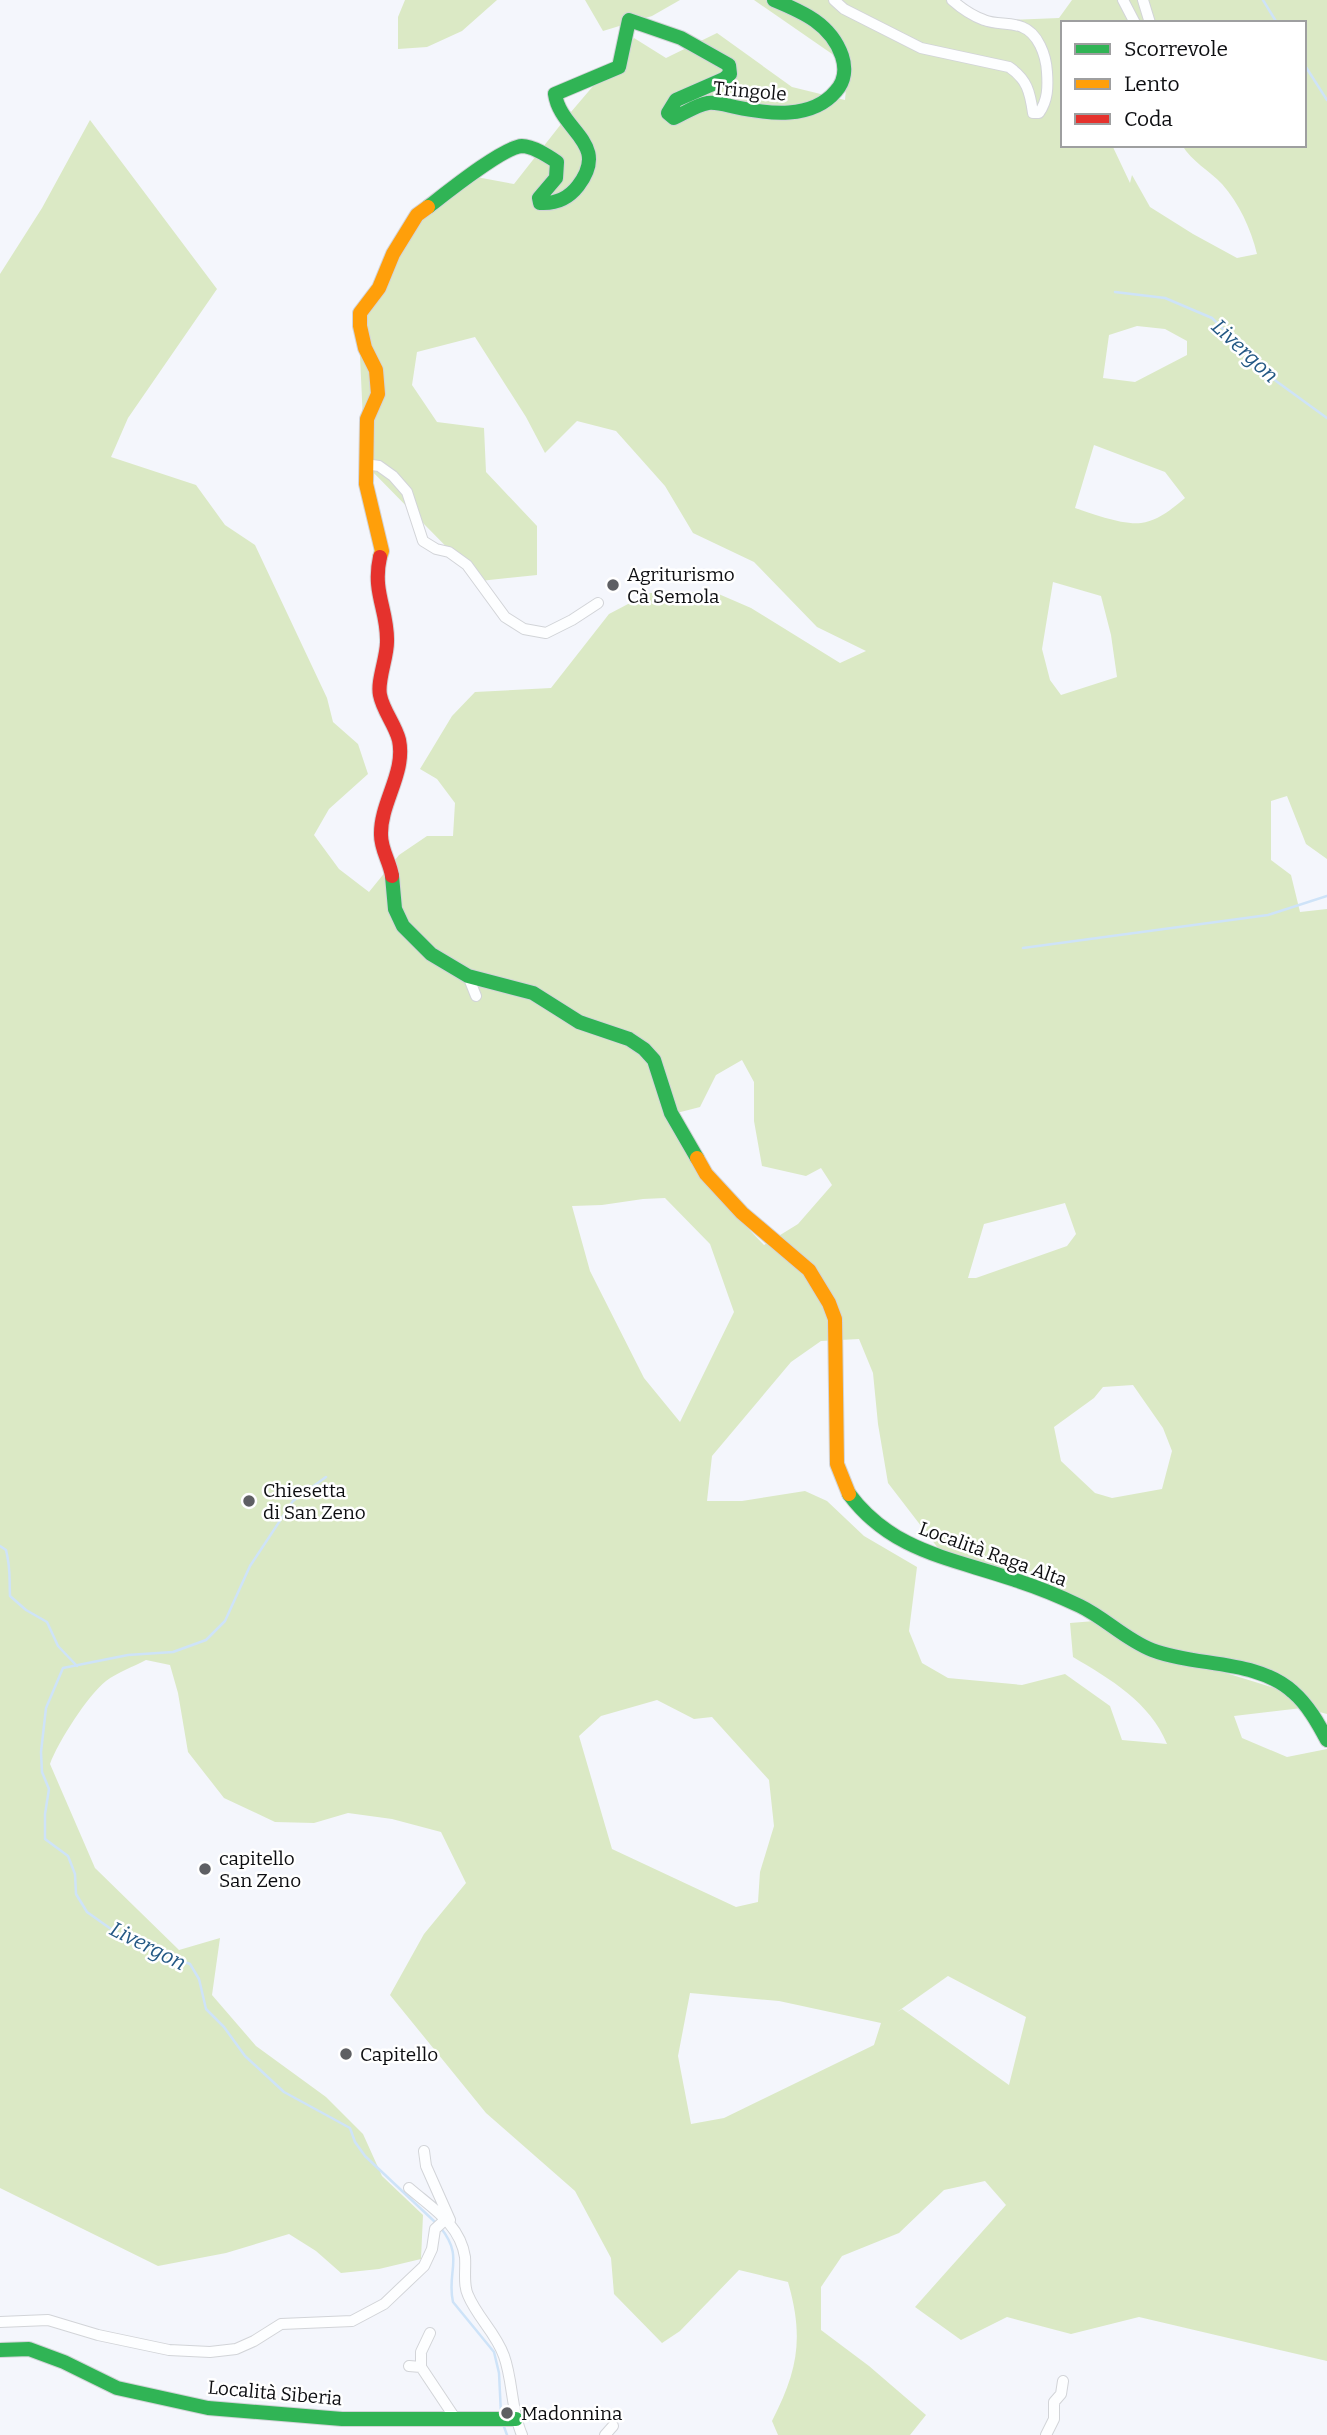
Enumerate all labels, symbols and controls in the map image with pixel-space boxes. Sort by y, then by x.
legend [1061,21,1306,147]
text: Scorrevole [1124,36,1228,62]
text: Lento [1124,71,1180,97]
street label: Tringole [712,76,788,106]
text: Coda [1124,106,1173,132]
water label: Livergon [1206,314,1284,388]
place label: Agriturismo Cà Semola [627,563,735,608]
marker: Agriturismo Cà Semola [605,577,621,593]
place label: Chiesetta di San Zeno [263,1479,366,1524]
marker: Chiesetta di San Zeno [241,1493,257,1509]
street label: Località Raga Alta [916,1517,1071,1592]
place label: capitello San Zeno [219,1847,301,1892]
marker: capitello San Zeno [197,1861,213,1877]
water label: Livergon [106,1916,190,1976]
place label: Capitello [360,2043,438,2066]
marker: Capitello [338,2046,354,2062]
street label: Località Siberia [207,2376,344,2410]
place label: Madonnina [521,2402,623,2425]
marker: Madonnina [499,2405,515,2421]

